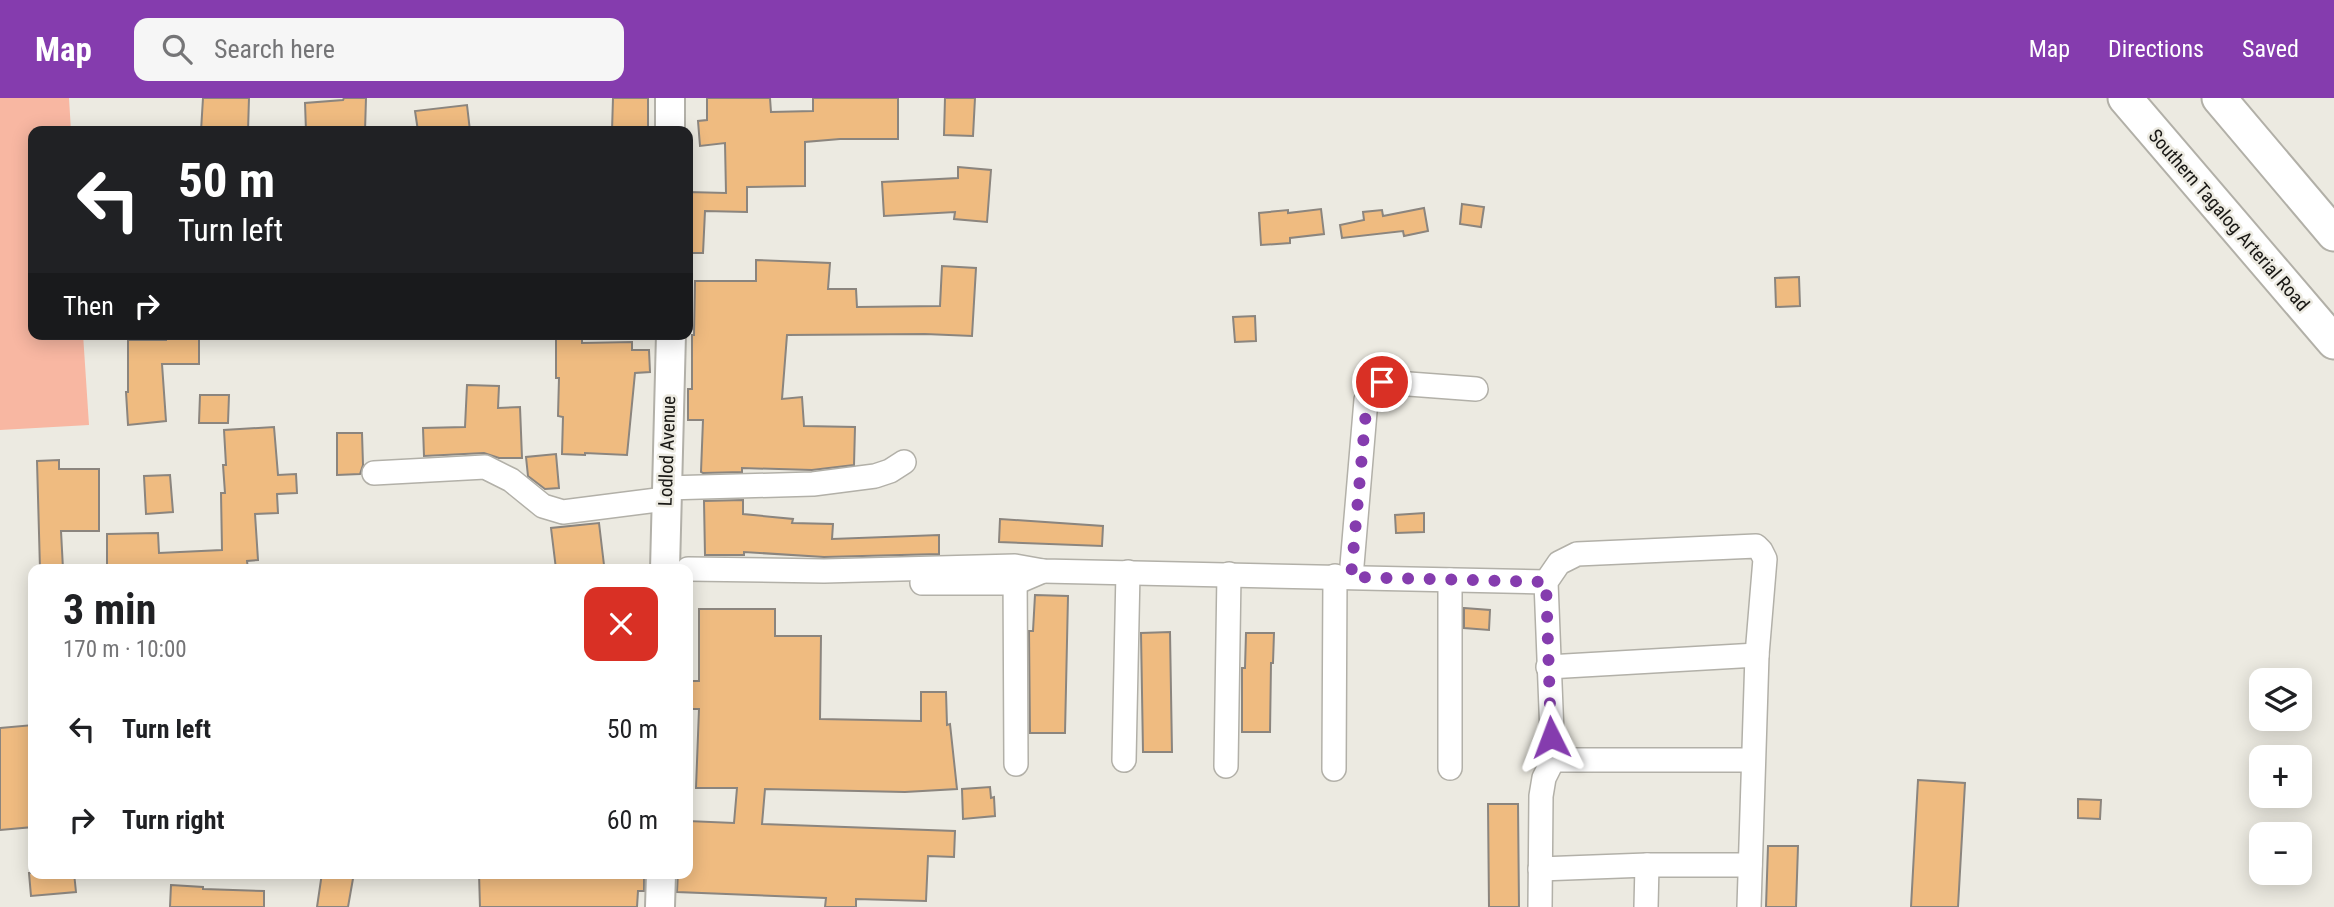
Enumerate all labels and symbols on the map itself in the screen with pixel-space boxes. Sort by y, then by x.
street label: Southern Tagalog Arterial Road [2144,124,2314,316]
pin [1352,352,1412,412]
street label: Lodlod Avenue [654,395,680,507]
position arrow [1514,700,1588,774]

